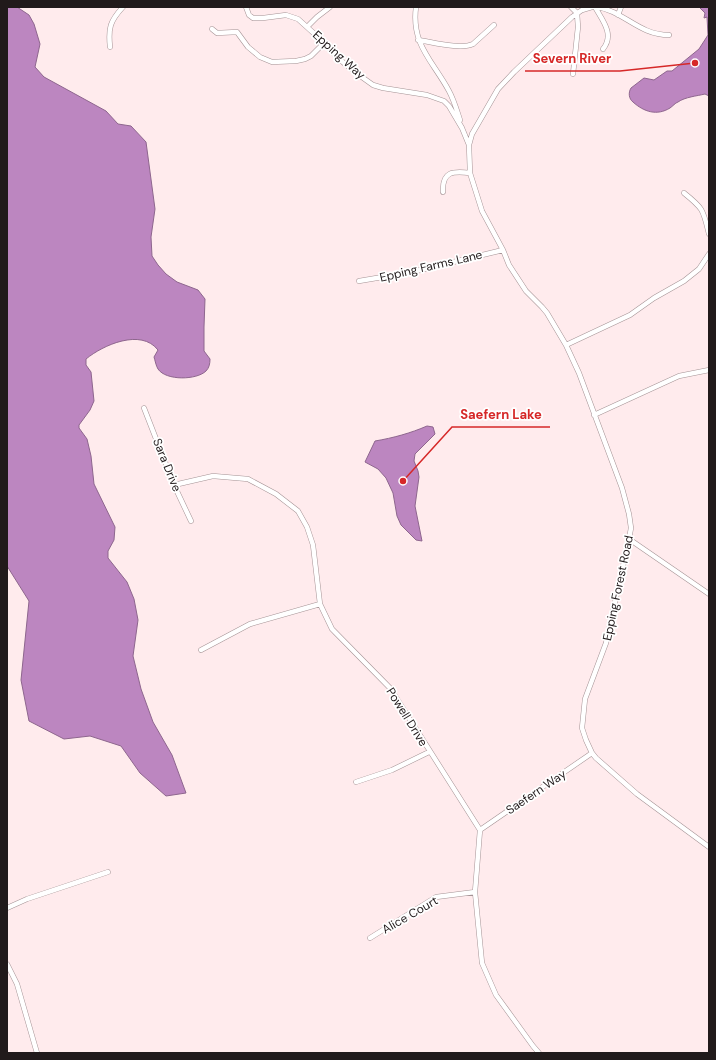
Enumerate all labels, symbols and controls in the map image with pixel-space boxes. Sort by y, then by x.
street label: Epping Way [309,27,369,83]
callout: Severn River [525,46,620,71]
text: Severn River [533,50,612,67]
street label: Epping Farms Lane [378,246,484,286]
callout: Saefern Lake [452,402,550,427]
text: Saefern Lake [460,406,542,423]
street label: Sara Drive [149,436,185,494]
street label: Epping Forest Road [599,534,637,642]
street label: Powell Drive [383,685,431,749]
street label: Saefern Way [503,766,570,818]
street label: Alice Court [379,892,441,937]

